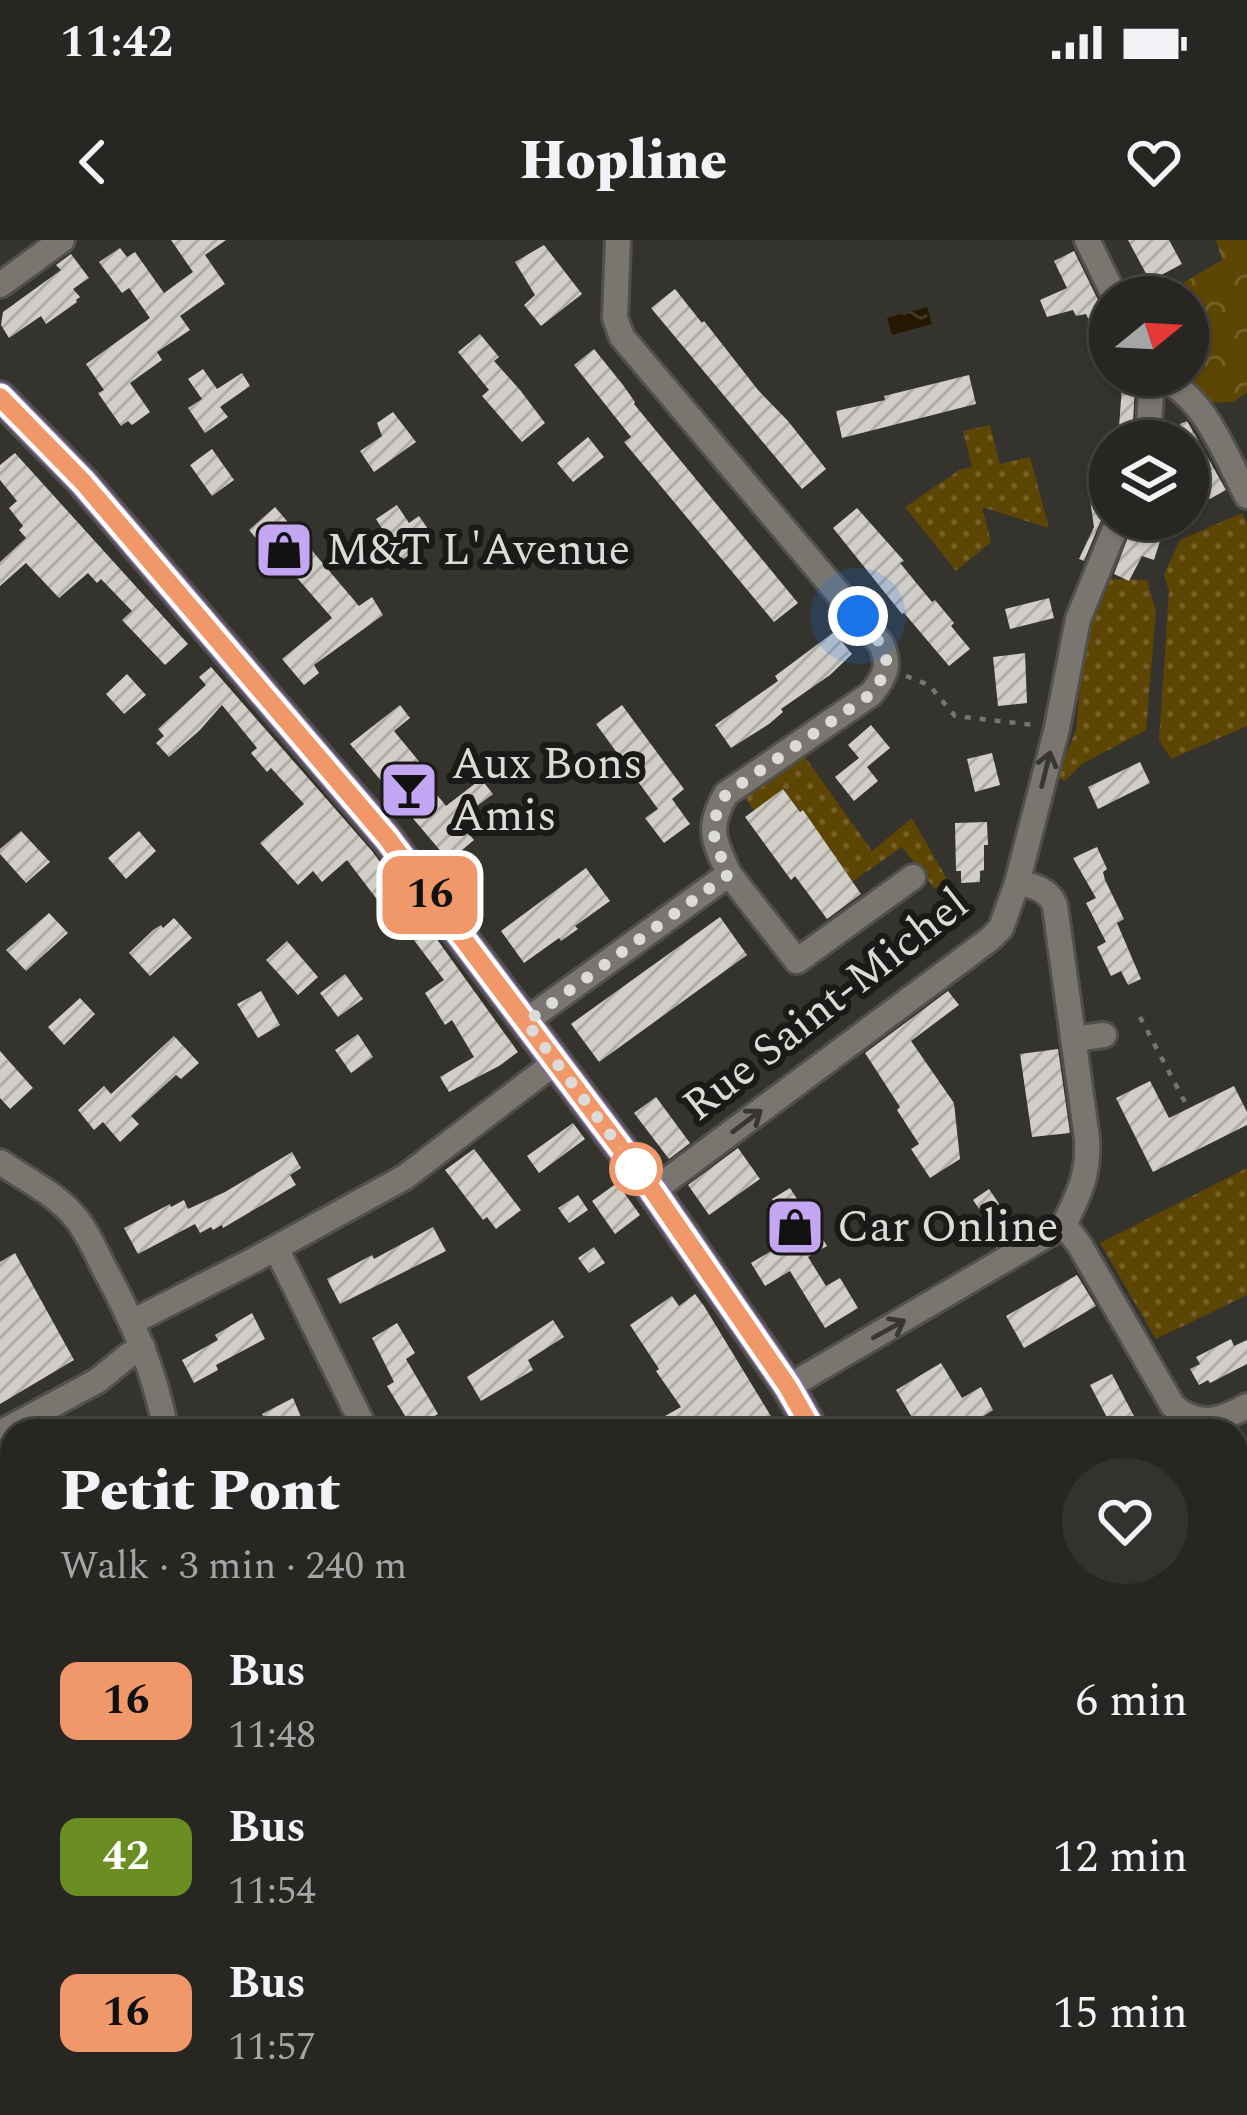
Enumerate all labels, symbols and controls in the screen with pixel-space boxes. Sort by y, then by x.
text: 11:42 [60,8,173,77]
text: Hopline [520,121,727,203]
icon: back [60,129,126,195]
icon: heart [1121,129,1187,195]
north arrow [1089,276,1209,396]
map controls [1089,276,1209,540]
button: layers [1089,420,1209,540]
place label: M&T L'Avenue [326,516,630,585]
shop icon: M&T L'Avenue [253,519,315,581]
your location [828,586,888,646]
place label: Aux Bons Amis [451,730,643,851]
one-way arrow [1037,751,1059,789]
bar icon: Aux Bons Amis [378,759,440,821]
line badge: 16 [376,856,484,934]
text: 16 [406,863,454,926]
street label: Rue Saint-Michel [668,871,984,1139]
one-way arrow [730,1109,763,1135]
unlabelled marker [611,1144,661,1194]
place label: Car Online [837,1193,1059,1262]
shop icon: Car Online [764,1196,826,1258]
one-way arrow [871,1316,906,1340]
text: Petit Pont [60,1449,340,1535]
button: heart [1062,1458,1188,1584]
text: Walk · 3 min · 240 m [60,1537,407,1596]
text: Bus [228,1637,306,1706]
text: 6 min [1075,1667,1188,1736]
text: 16 [102,1669,150,1732]
text: 11:48 [228,1706,316,1765]
text: Bus [228,1793,306,1862]
text: 12 min [1053,1823,1188,1892]
text: 42 [102,1825,150,1888]
text: 11:54 [228,1862,316,1921]
text: Bus [228,1949,306,2018]
text: 15 min [1053,1979,1188,2048]
text: 16 [102,1981,150,2044]
text: 11:57 [228,2018,316,2077]

